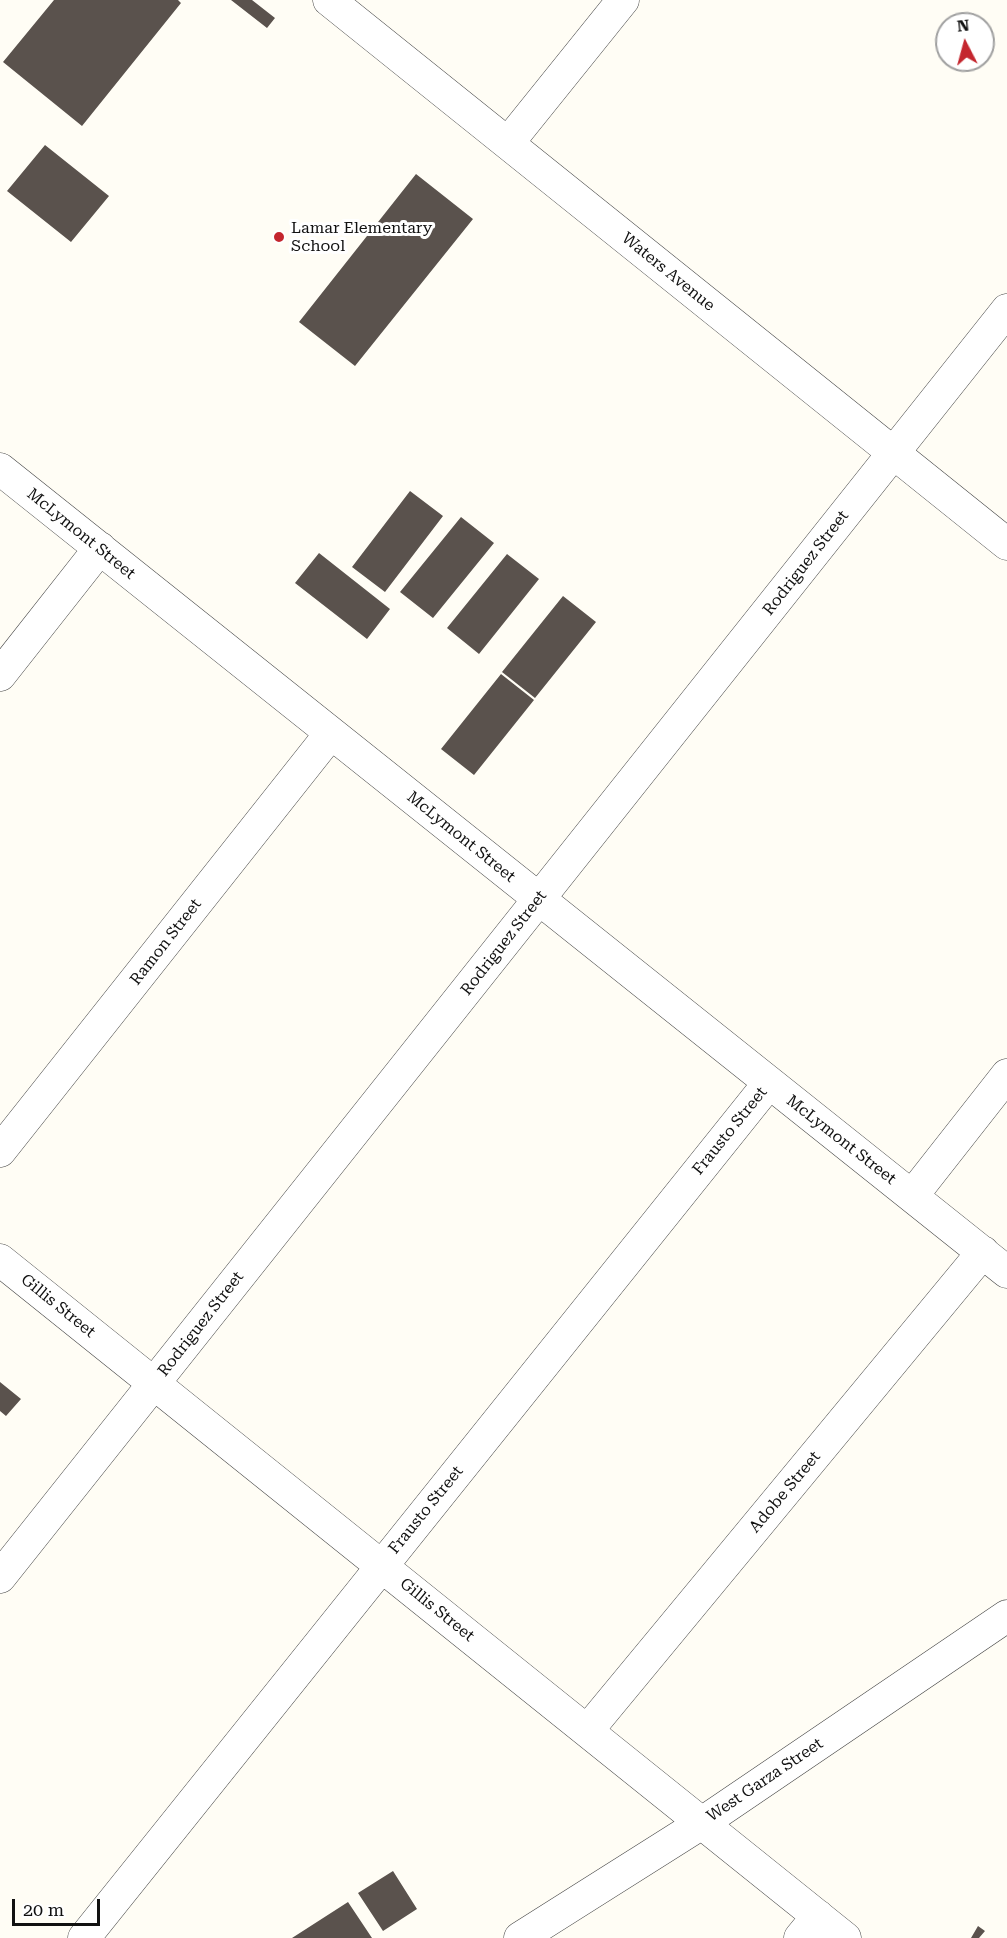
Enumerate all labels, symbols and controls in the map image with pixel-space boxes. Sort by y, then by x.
north arrow [935,12,995,72]
text: N [956,15,970,36]
place label: Lamar Elementary School [291,218,432,256]
street label: Waters Avenue [618,229,718,315]
marker: Lamar Elementary School [272,230,286,244]
street label: McLymont Street [23,484,139,584]
street label: Rodriguez Street [759,507,853,619]
street label: McLymont Street [403,787,519,887]
street label: Rodriguez Street [457,887,551,999]
street label: Ramon Street [126,895,206,989]
street label: Frausto Street [689,1083,771,1179]
street label: McLymont Street [782,1091,900,1189]
street label: Rodriguez Street [154,1268,248,1380]
street label: Gillis Street [17,1270,99,1342]
street label: Adobe Street [745,1447,825,1537]
street label: Frausto Street [385,1462,467,1558]
street label: Gillis Street [396,1574,478,1646]
street label: West Garza Street [703,1734,827,1826]
scale bar [15,1887,104,1925]
text: 20 m [23,1899,64,1920]

